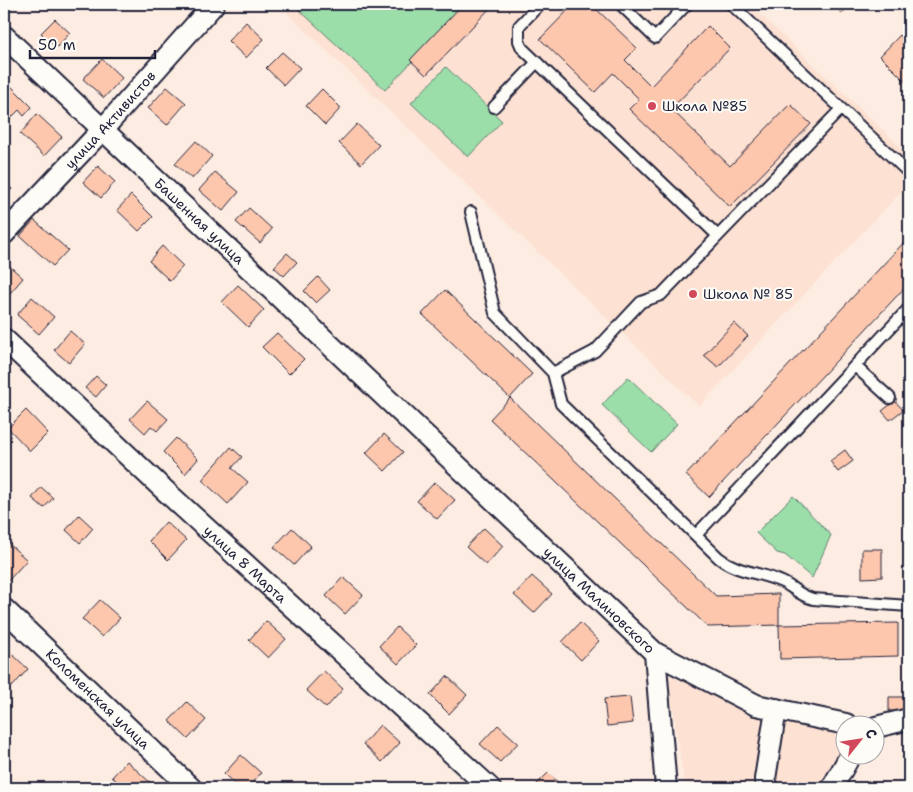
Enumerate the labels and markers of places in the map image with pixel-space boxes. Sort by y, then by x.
place label: Школа №85 [662,97,747,115]
marker: Школа №85 [646,100,658,112]
place label: Школа № 85 [703,285,793,303]
marker: Школа № 85 [687,288,699,300]

